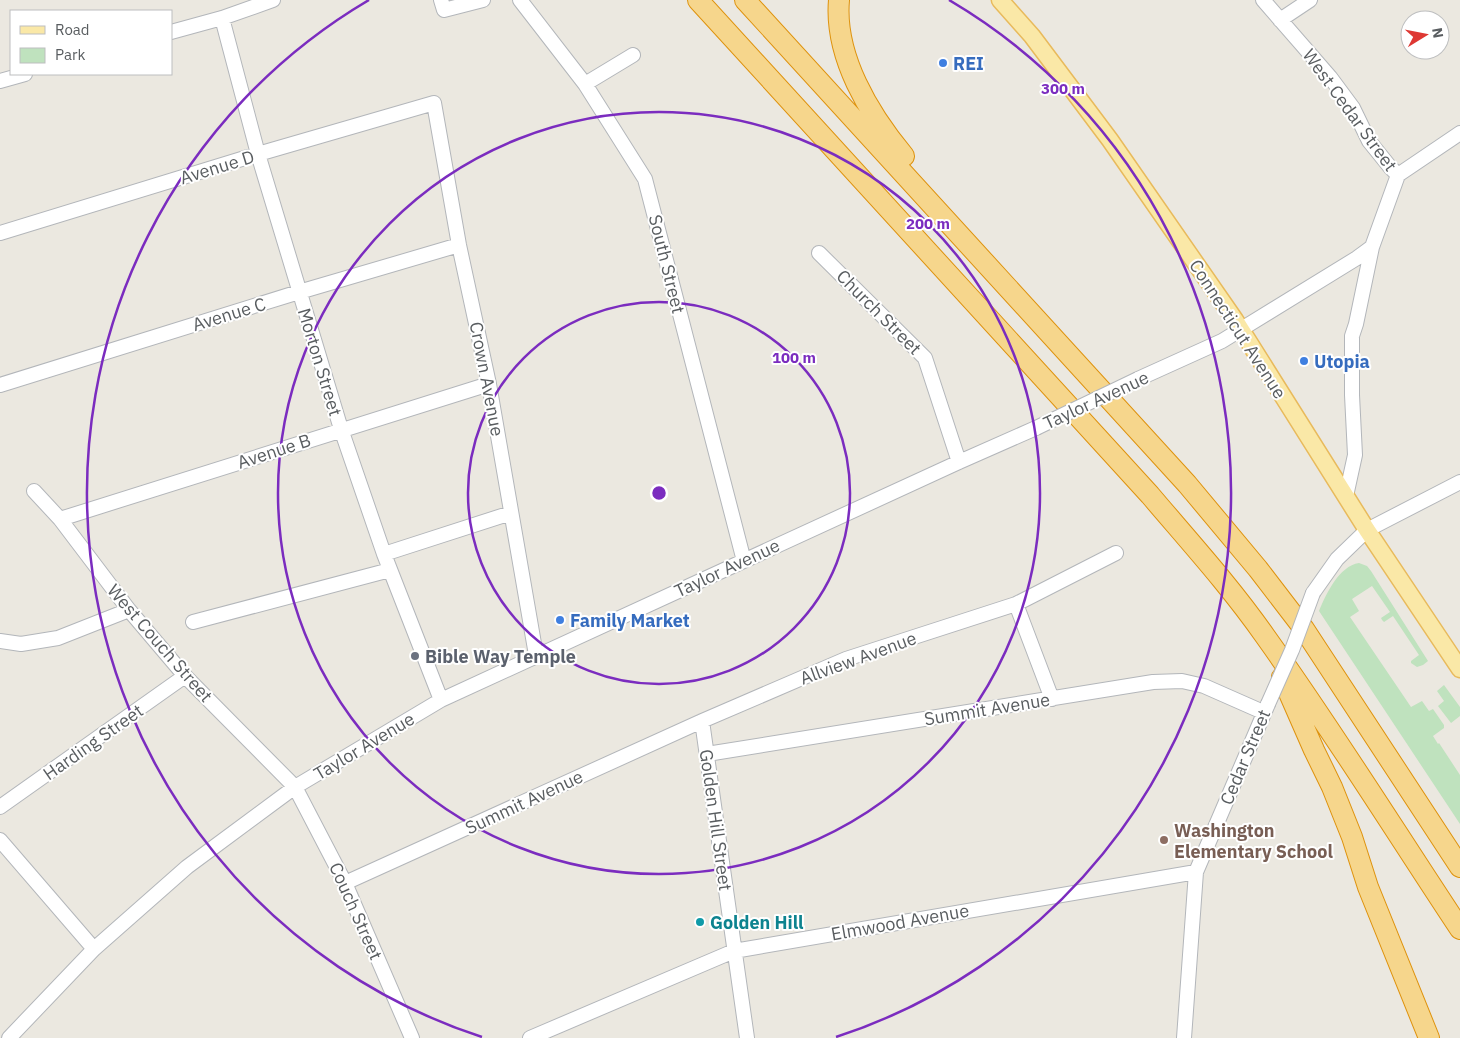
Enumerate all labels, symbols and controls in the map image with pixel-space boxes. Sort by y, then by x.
legend [10,10,172,75]
north arrow [1400,10,1450,60]
text: Road [55,20,90,39]
text: N [1428,26,1448,39]
street label: West Cedar Street [1298,44,1402,176]
text: Park [55,45,85,64]
place label: REI [953,52,984,75]
marker: REI [937,57,949,69]
text: 300 m [1041,79,1085,98]
street label: Avenue D [177,145,257,189]
street label: South Street [644,212,690,316]
text: 200 m [906,214,950,233]
street label: Connecticut Avenue [1184,255,1292,403]
street label: Church Street [832,265,926,359]
street label: Avenue C [190,292,268,336]
street label: Morton Street [293,305,347,419]
street label: Crown Avenue [465,320,509,438]
text: 100 m [772,348,816,367]
place label: Utopia [1314,350,1370,373]
marker: Utopia [1298,355,1310,367]
street label: Taylor Avenue [1040,366,1152,434]
street label: Avenue B [234,428,314,474]
centre of rings [650,484,668,502]
street label: Taylor Avenue [671,534,783,602]
street label: West Couch Street [102,579,218,707]
place label: Family Market [570,609,690,632]
marker: Family Market [554,614,566,626]
street label: Allview Avenue [797,626,920,690]
place label: Bible Way Temple [425,645,576,668]
marker: Bible Way Temple [409,650,421,662]
street label: Summit Avenue [922,688,1052,730]
street label: Harding Street [38,699,148,785]
street label: Cedar Street [1215,706,1275,808]
street label: Taylor Avenue [309,707,419,785]
street label: Golden Hill Street [695,748,737,892]
street label: Summit Avenue [461,765,587,839]
place label: Washington Elementary School [1174,819,1333,863]
marker: Washington Elementary School [1158,834,1170,846]
street label: Couch Street [324,859,388,963]
street label: Elmwood Avenue [829,899,971,945]
place label: Golden Hill [710,911,804,934]
marker: Golden Hill [694,916,706,928]

